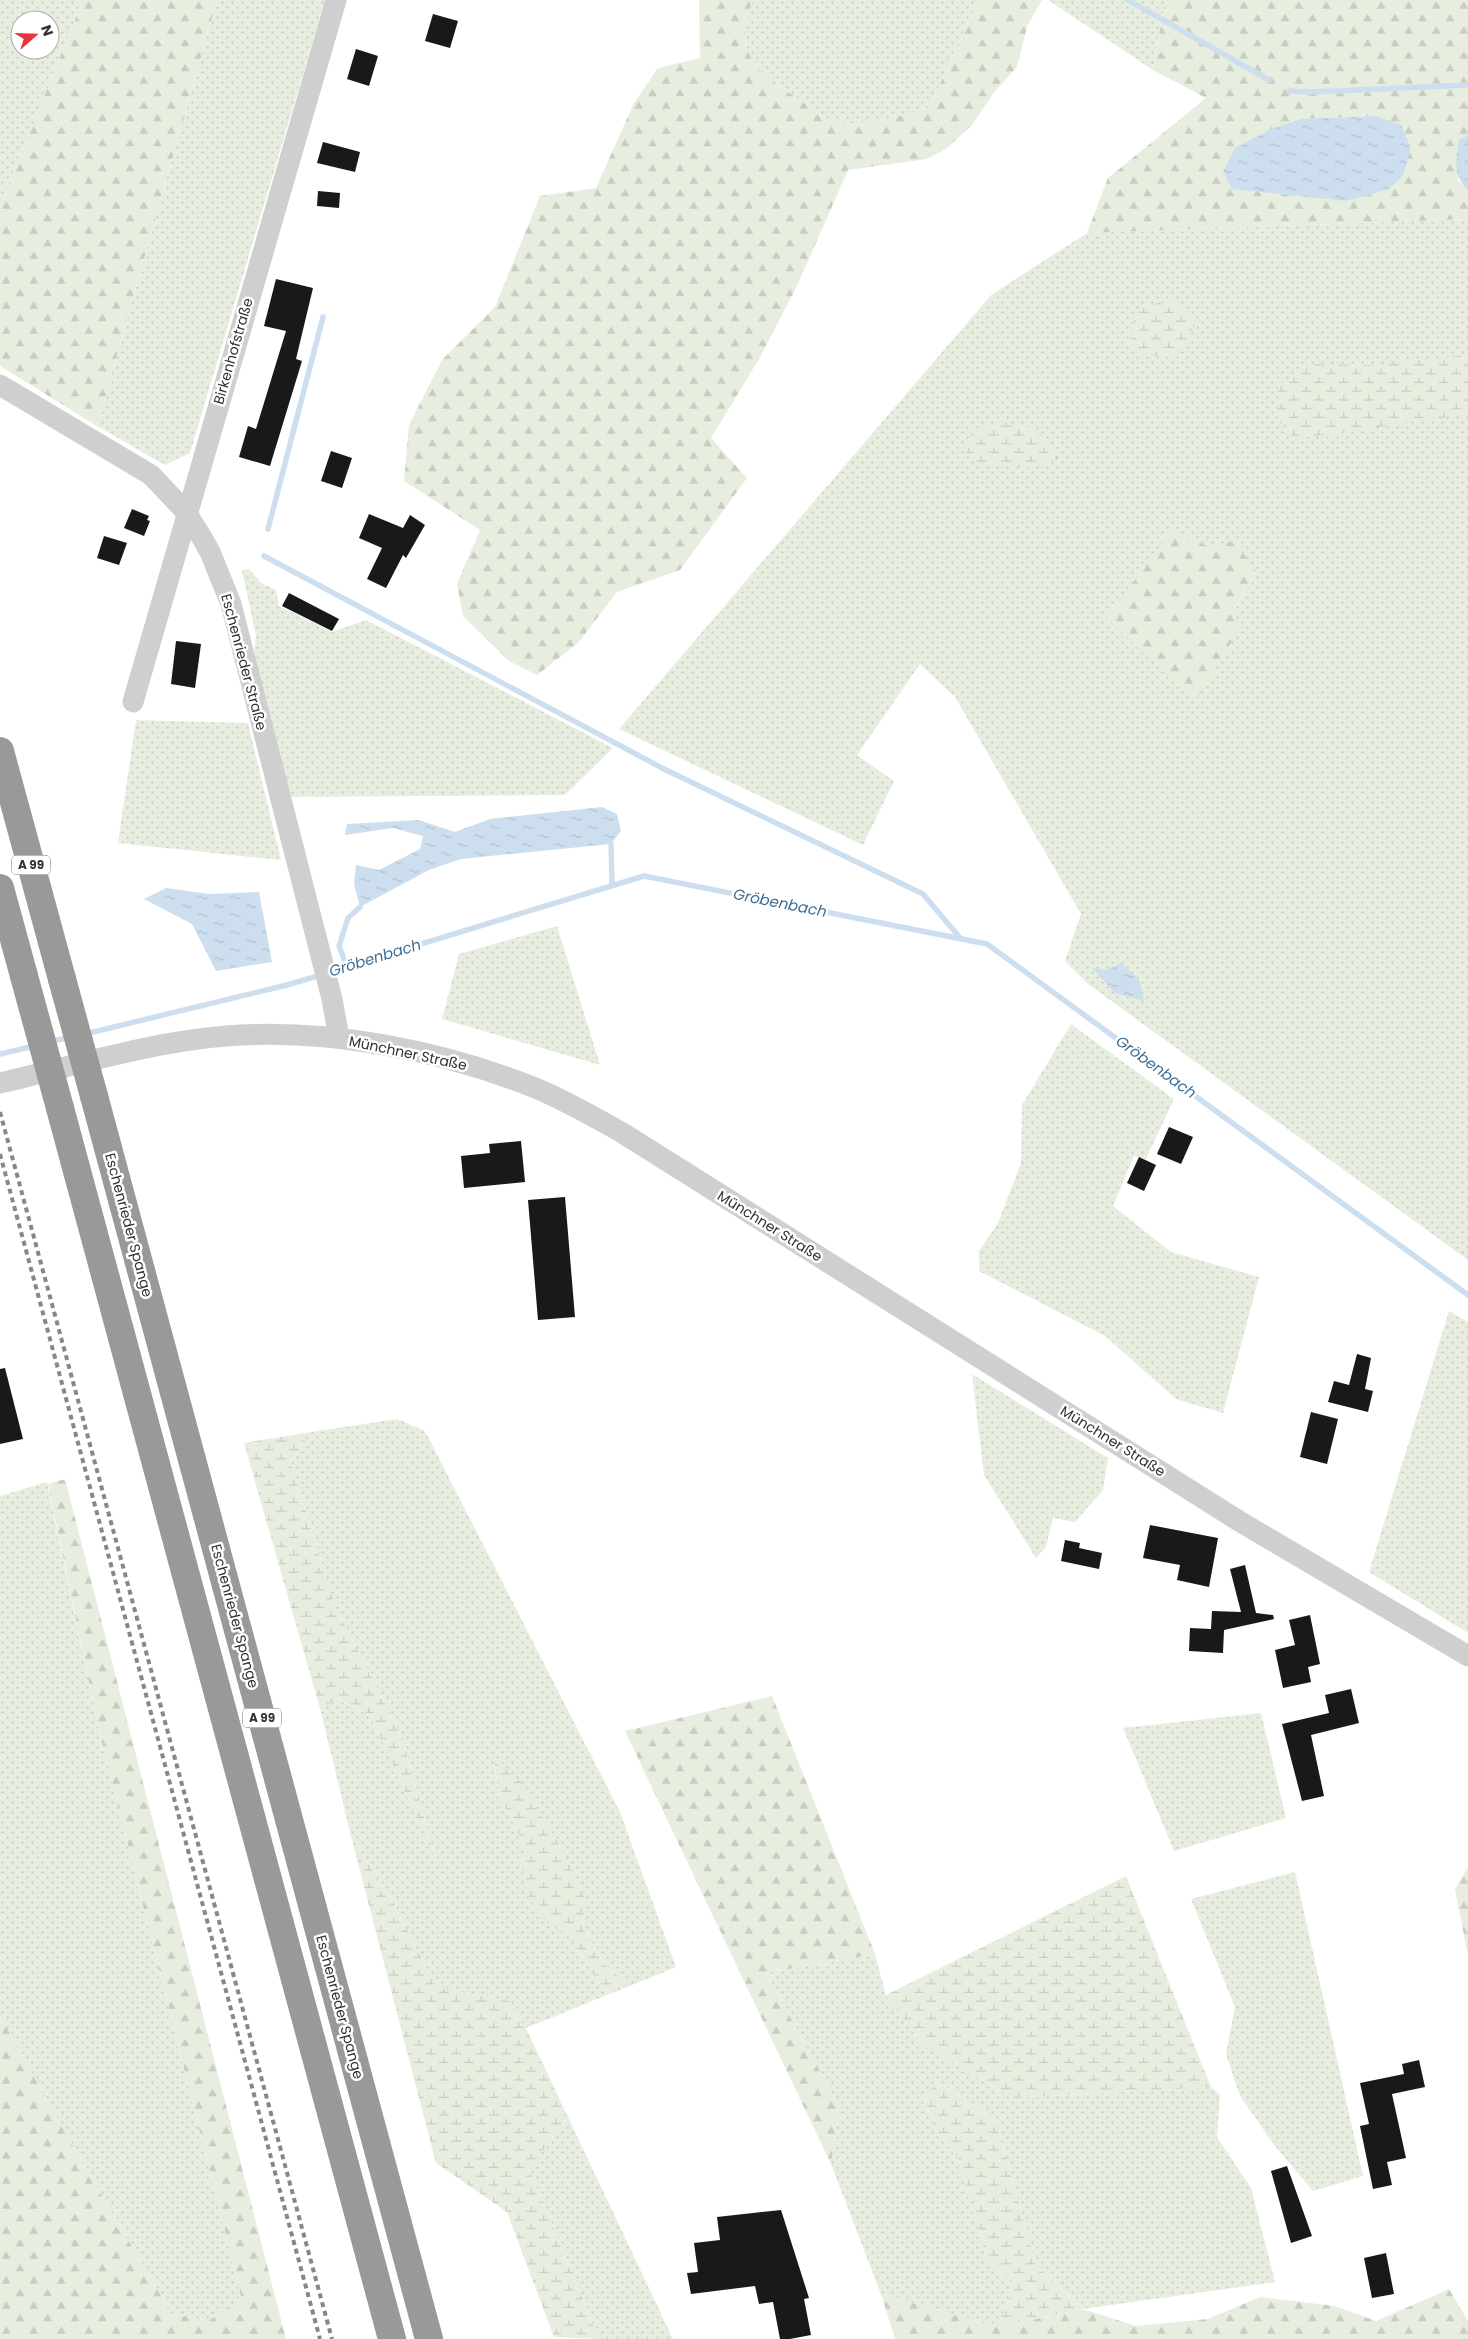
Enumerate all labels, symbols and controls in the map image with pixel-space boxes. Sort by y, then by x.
north arrow [10,10,60,60]
text: N [36,22,58,39]
street label: Birkenhofstraße [208,295,258,407]
street label: Eschenrieder Straße [216,592,272,733]
road number: A 99 [12,856,50,874]
water label: Gröbenbach [732,883,829,922]
water label: Gröbenbach [326,934,423,981]
water label: Gröbenbach [1112,1030,1201,1103]
street label: Münchner Straße [347,1031,469,1075]
street label: Eschenrieder Spange [100,1151,158,1300]
street label: Münchner Straße [714,1186,827,1267]
street label: Münchner Straße [1057,1401,1170,1482]
street label: Eschenrieder Spange [206,1542,264,1691]
road number: A 99 [243,1709,281,1728]
street label: Eschenrieder Spange [311,1933,369,2082]

